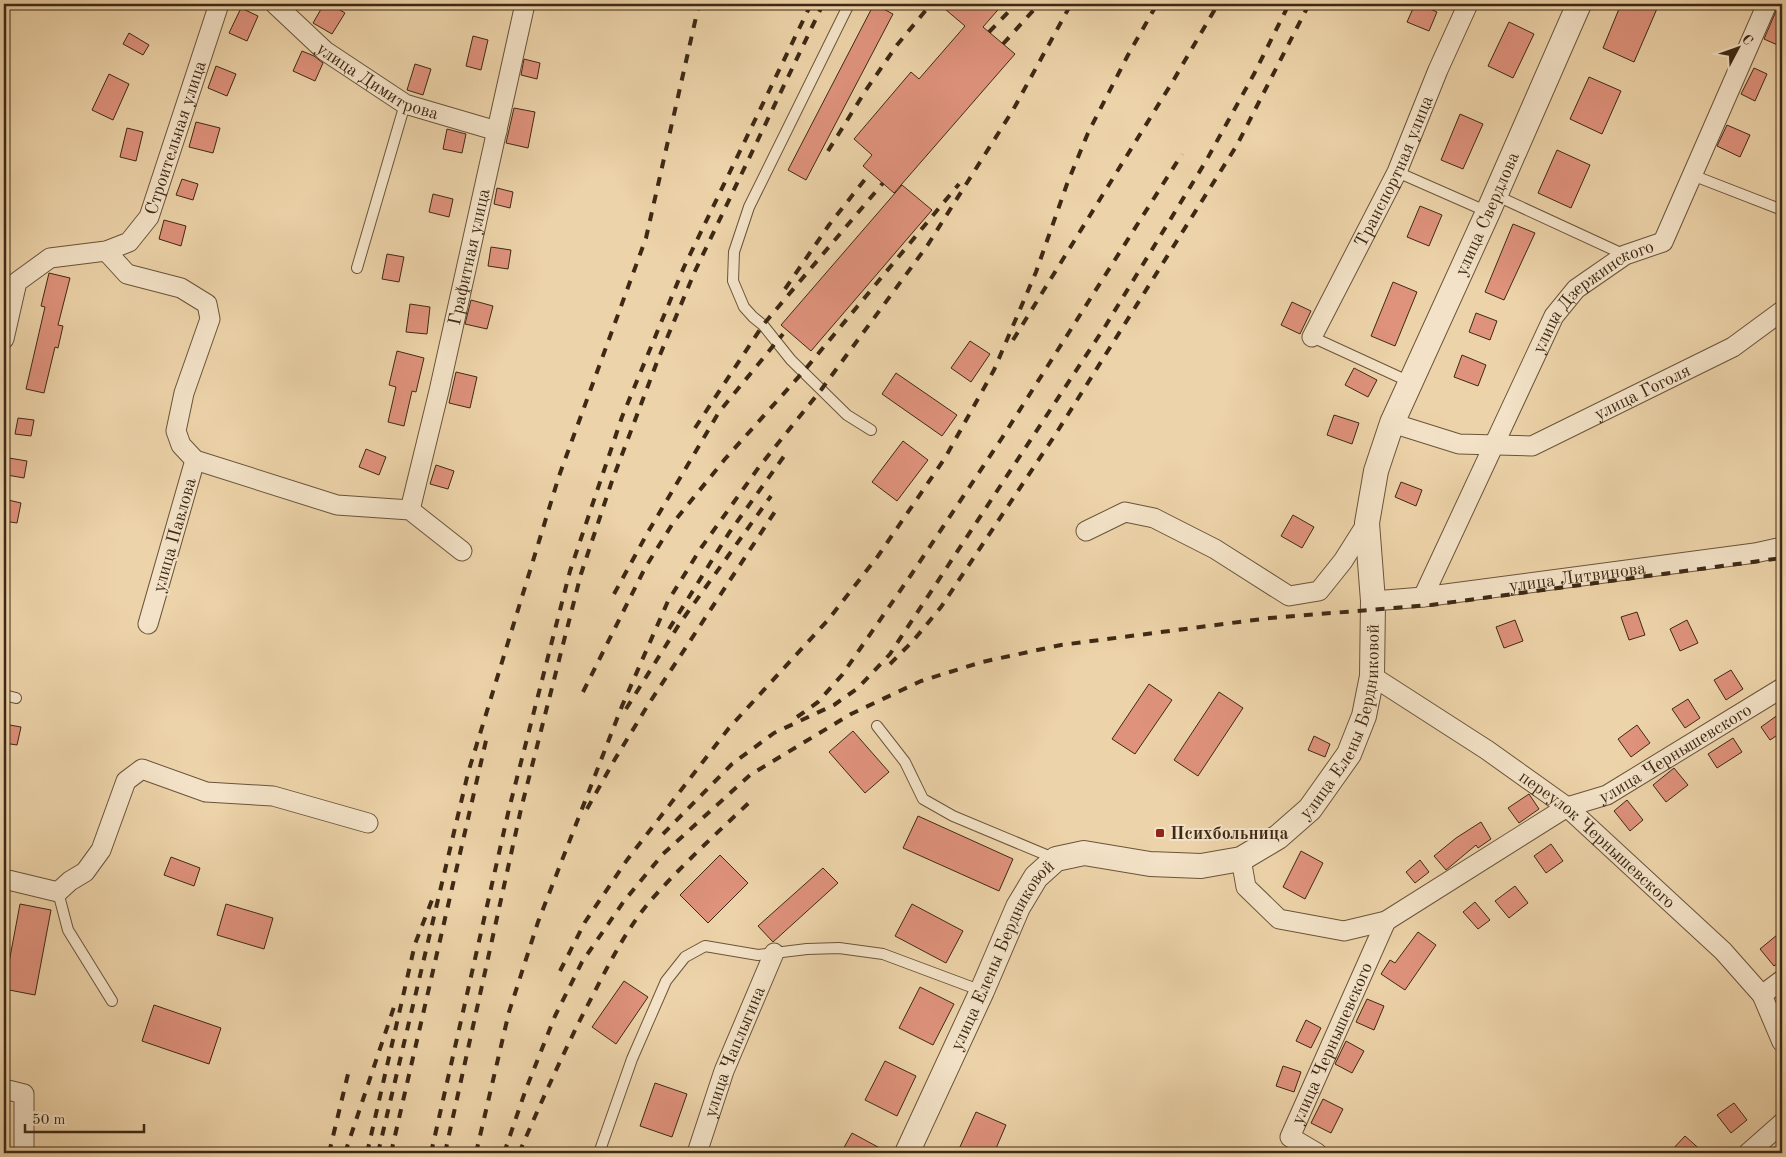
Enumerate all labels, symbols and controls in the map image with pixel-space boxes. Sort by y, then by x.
north arrow [1714,22,1764,72]
text: С [1739,32,1755,48]
street label: улица Димитрова [312,40,441,123]
street label: Строительная улица [142,58,210,217]
street label: Транспортная улица [1352,93,1437,250]
street label: улица Свердлова [1452,150,1523,279]
street label: Графитная улица [446,187,494,327]
street label: улица Дзержинского [1530,238,1656,357]
street label: улица Гоголя [1592,361,1694,424]
street label: улица Павлова [150,476,200,595]
street label: улица Литвинова [1508,560,1647,596]
street label: улица Елены Бердниковой [1297,624,1383,823]
street label: улица Чернышевского [1597,701,1755,807]
street label: переулок Чернышевского [1515,768,1678,912]
place label: Психбольница [1170,825,1289,843]
marker: Психбольница [1154,827,1166,839]
street label: улица Елены Бердниковой [948,857,1058,1053]
street label: улица Чернышевского [1289,960,1376,1127]
street label: улица Чаплыгина [701,984,769,1120]
scale bar [25,1102,144,1134]
text: 50 m [32,1113,66,1128]

